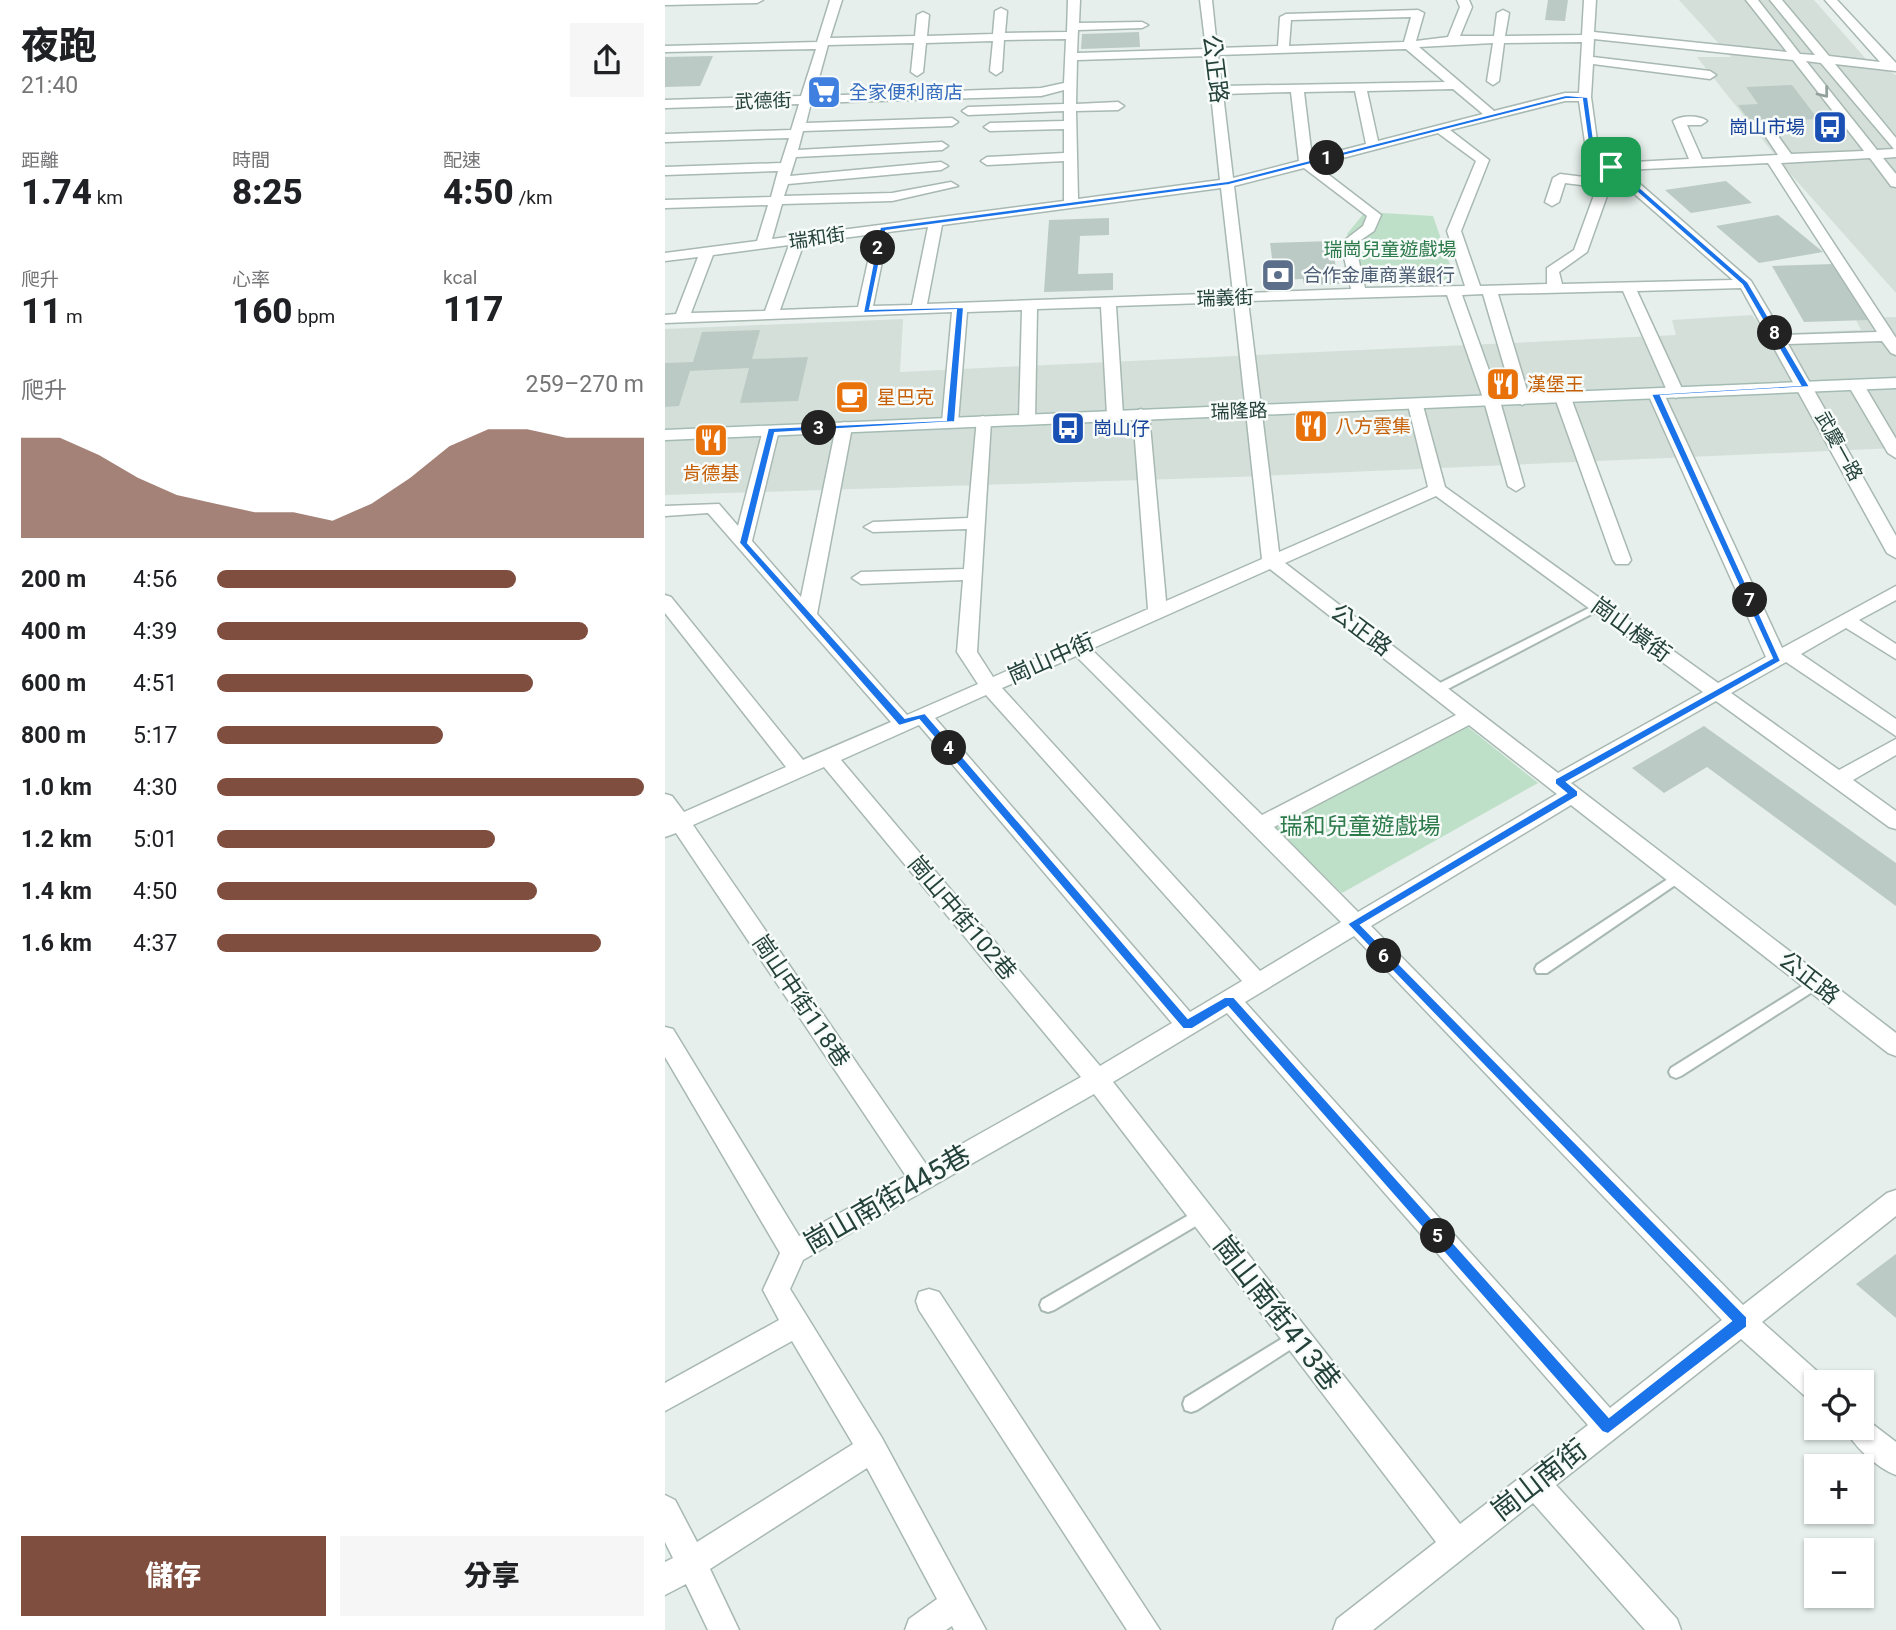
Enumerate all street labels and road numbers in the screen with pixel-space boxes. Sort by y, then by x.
street label: 公正路 [1197,33,1233,105]
street label: 武德街 [734,89,792,113]
street label: 瑞和街 [787,223,847,253]
street label: 瑞義街 [1196,286,1254,310]
street label: 瑞隆路 [1210,399,1268,423]
street label: 武慶一路 [1811,407,1867,485]
street label: 崗山橫街 [1586,592,1676,668]
street label: 公正路 [1325,598,1397,662]
street label: 崗山中街 [1003,628,1099,690]
street label: 崗山中街102巷 [902,850,1022,986]
street label: 崗山中街118巷 [747,930,855,1072]
street label: 公正路 [1774,946,1844,1010]
street label: 崗山南街445巷 [798,1138,976,1260]
street label: 崗山南街413巷 [1206,1229,1348,1397]
street label: 崗山南街 [1485,1433,1593,1527]

